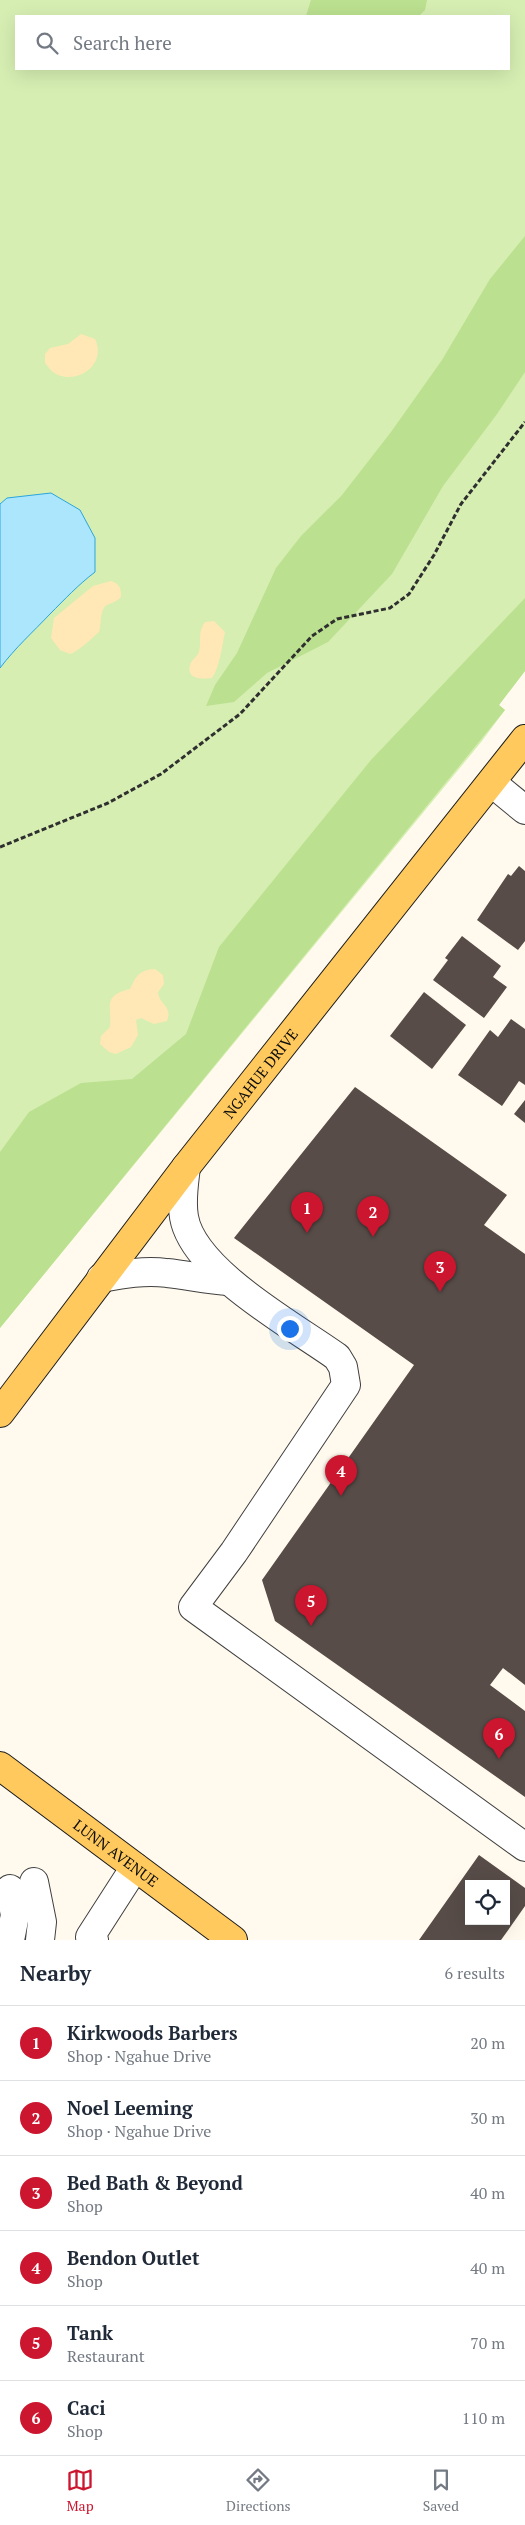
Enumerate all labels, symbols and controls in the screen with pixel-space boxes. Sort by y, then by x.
search box [15,15,510,70]
icon: search [33,29,61,57]
text: Search here [73,30,172,55]
street label: NGAHUE DRIVE [218,1024,302,1122]
pin: 1 [291,1192,323,1233]
pin: 2 [357,1196,389,1237]
pin: 3 [424,1251,456,1292]
your location [277,1316,303,1342]
pin: 4 [325,1455,357,1496]
pin: 5 [295,1585,327,1626]
pin: 6 [483,1718,515,1759]
street label: LUNN AVENUE [70,1814,163,1891]
map controls [465,1880,510,1925]
button: locate [465,1880,510,1925]
text: Nearby [20,1959,91,1987]
text: 6 results [445,1962,505,1984]
text: Kirkwoods Barbers [67,2020,238,2045]
text: 1 [31,2032,41,2054]
text: 20 m [470,2032,505,2054]
text: Shop · Ngahue Drive [67,2045,211,2067]
text: Noel Leeming [67,2095,193,2120]
text: 2 [31,2107,41,2129]
text: 30 m [470,2107,505,2129]
text: Shop · Ngahue Drive [67,2120,211,2142]
text: Bed Bath & Beyond [67,2170,243,2195]
text: 3 [31,2182,41,2204]
text: 40 m [470,2182,505,2204]
text: Shop [67,2195,103,2217]
text: Bendon Outlet [67,2245,200,2270]
text: 4 [31,2257,41,2279]
text: 40 m [470,2257,505,2279]
text: Shop [67,2270,103,2292]
text: Tank [67,2320,113,2345]
text: 5 [31,2332,41,2354]
text: 70 m [470,2332,505,2354]
text: Restaurant [67,2345,145,2367]
text: Caci [67,2395,105,2420]
text: 6 [31,2407,41,2429]
text: 110 m [462,2407,505,2429]
text: Shop [67,2420,103,2442]
tab: Map [66,2466,94,2515]
tab: Directions [226,2466,291,2515]
tab: Saved [423,2466,459,2515]

